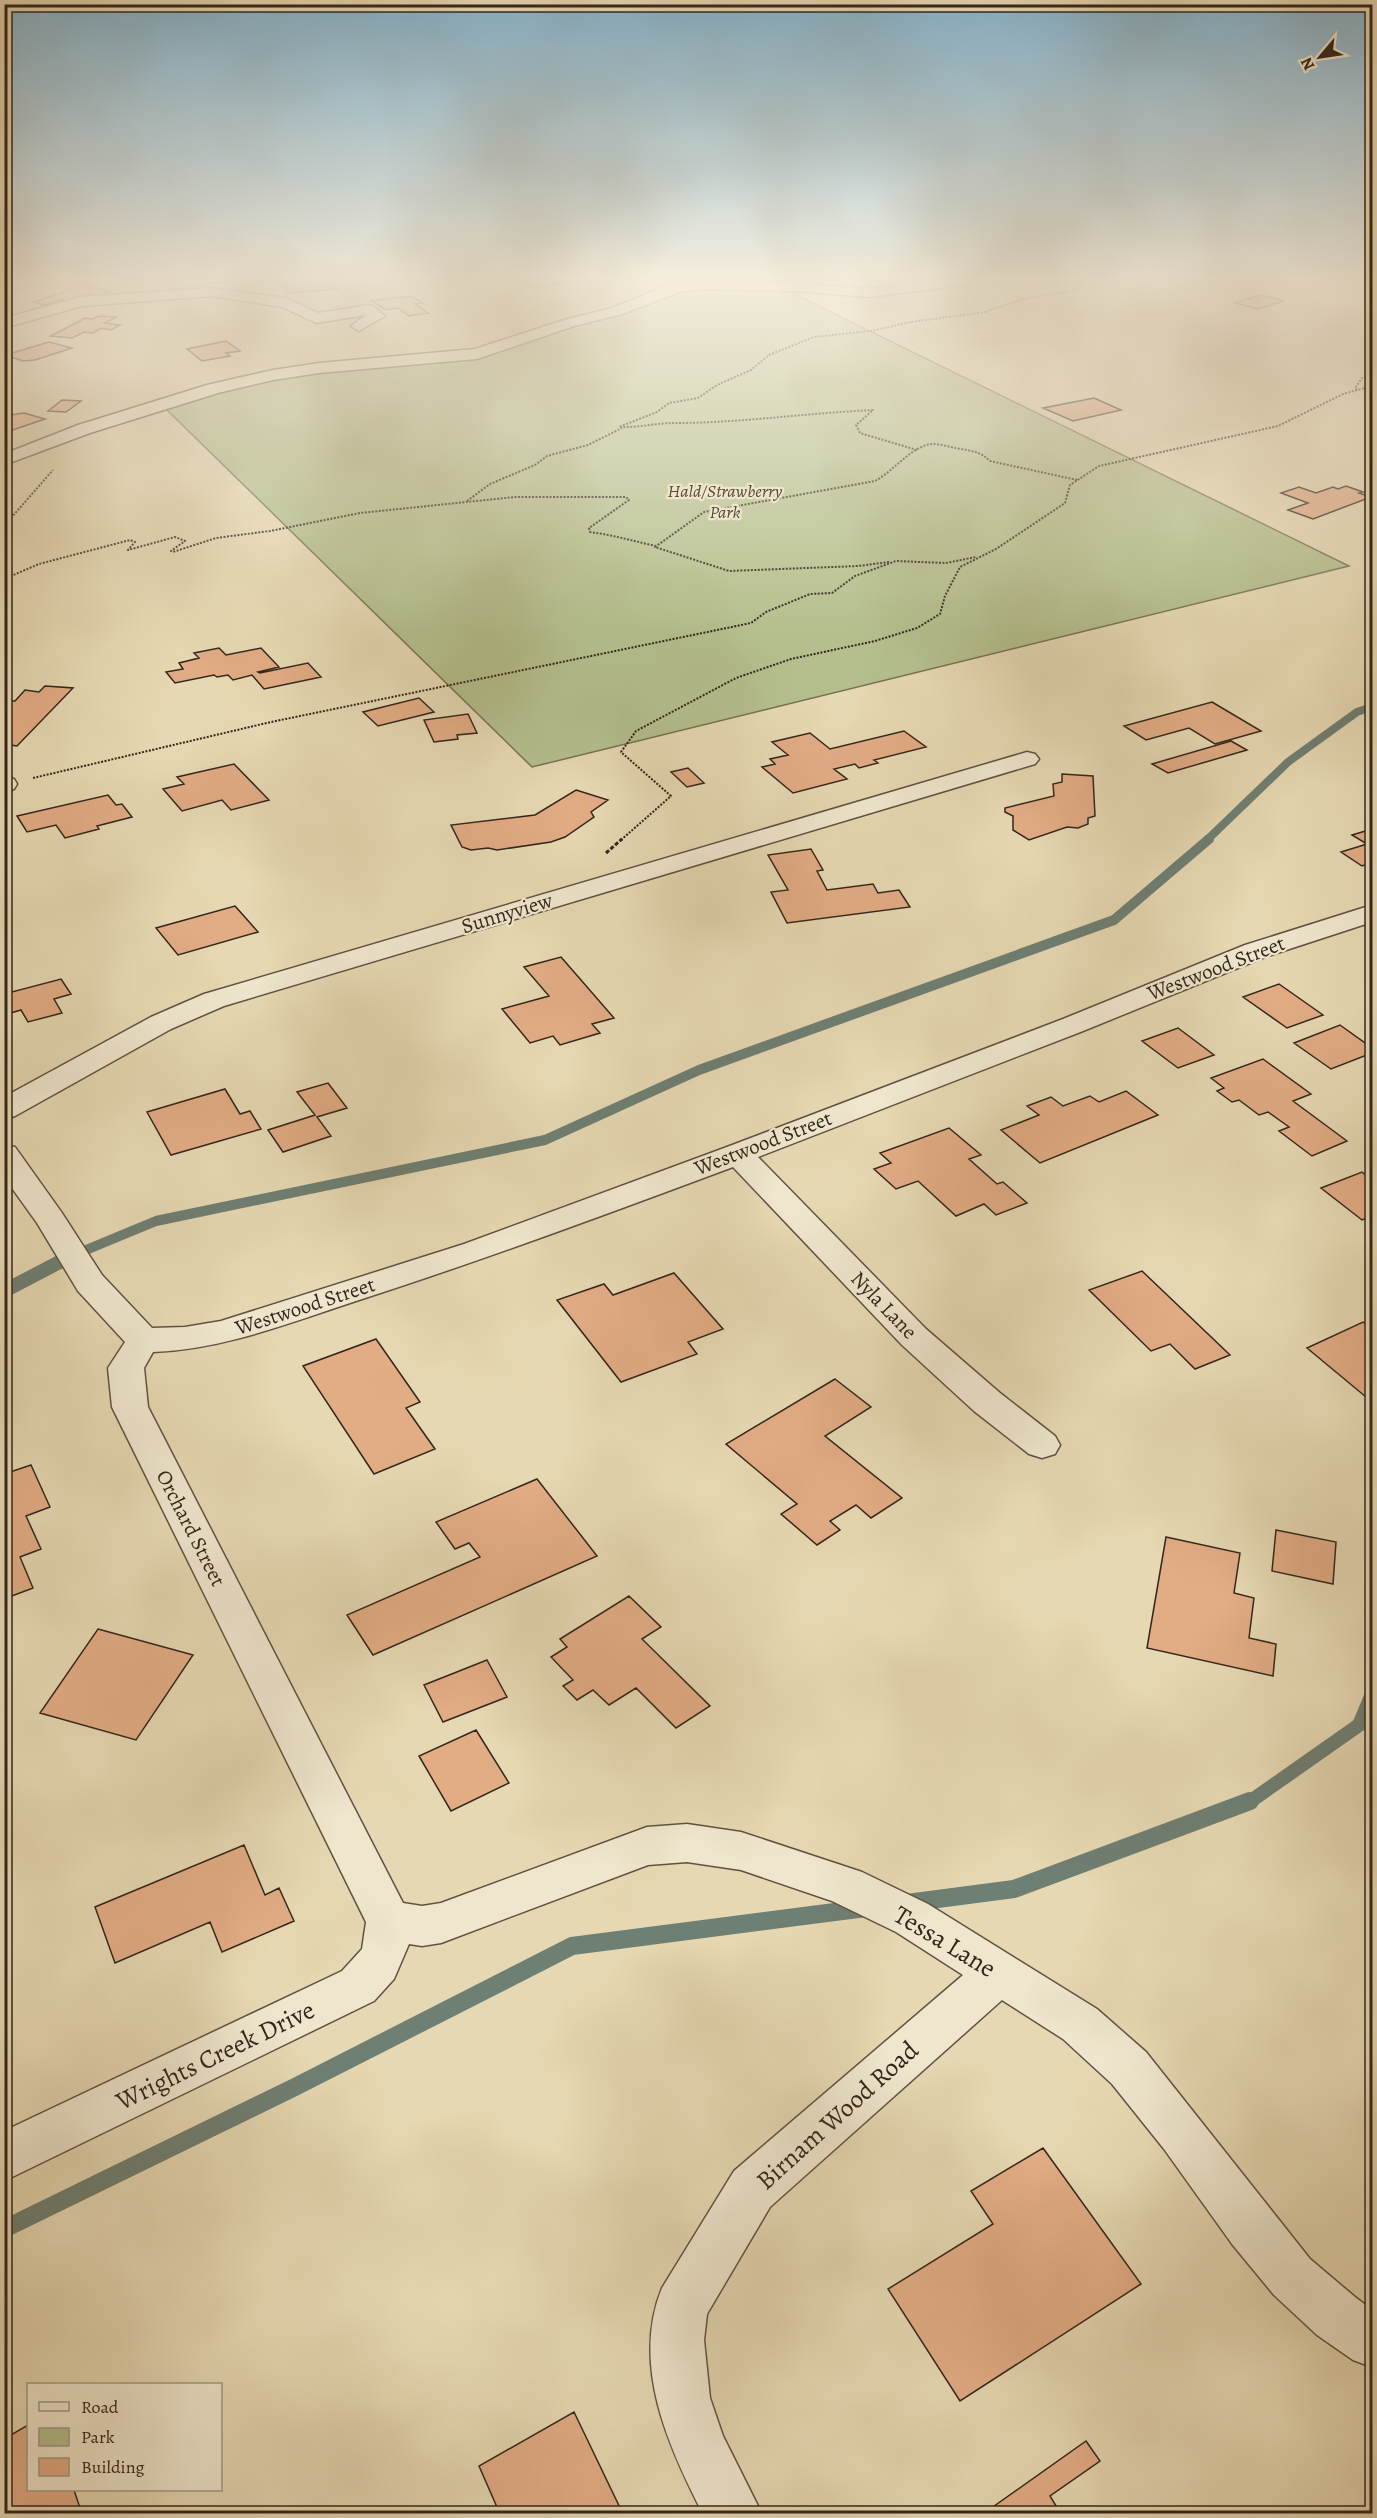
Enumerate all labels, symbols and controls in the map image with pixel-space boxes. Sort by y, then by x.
north arrow [1290,27,1350,87]
text: N [1295,53,1320,74]
park label: Hald/Strawberry Park [668,479,783,524]
street label: Sunnyview [458,886,556,940]
street label: Westwood Street [1142,929,1289,1007]
street label: Westwood Street [689,1104,836,1182]
street label: Nyla Lane [845,1265,923,1345]
street label: Westwood Street [231,1270,378,1342]
street label: Orchard Street [150,1465,232,1591]
street label: Tessa Lane [887,1897,1002,1986]
street label: Wrights Creek Drive [109,1992,320,2119]
street label: Birnam Wood Road [749,2033,926,2198]
legend [27,2383,222,2491]
text: Road [81,2395,119,2419]
text: Park [81,2425,115,2449]
text: Building [81,2455,145,2479]

